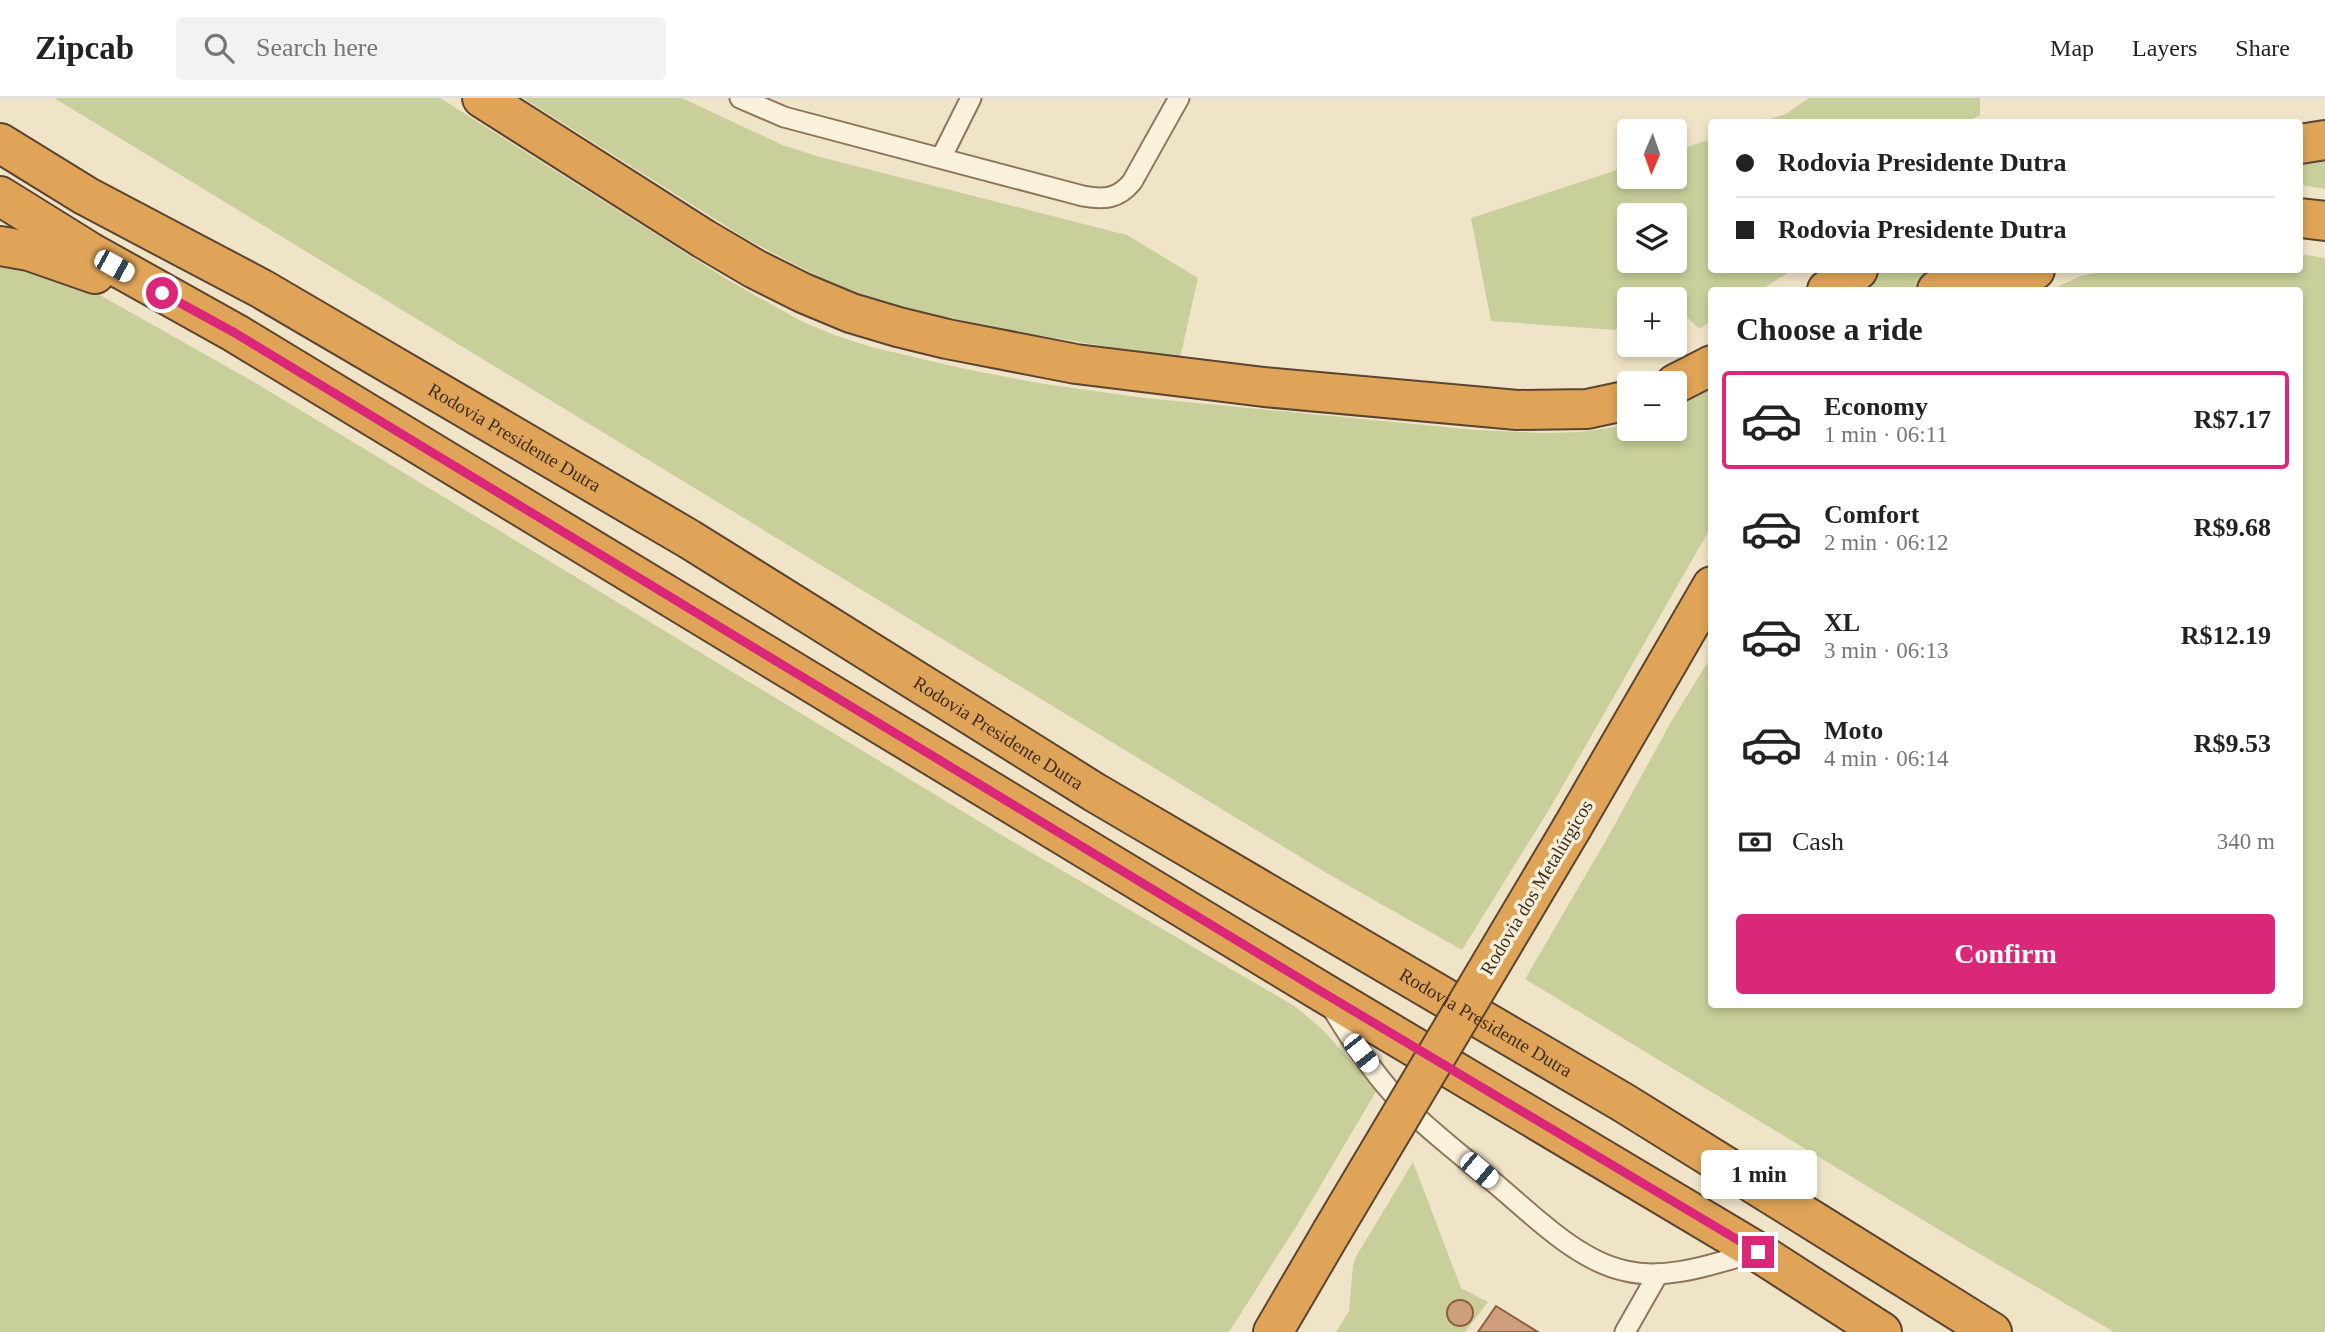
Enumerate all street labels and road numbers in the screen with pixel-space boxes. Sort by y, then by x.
street label: Rodovia Presidente Dutra [424,379,605,496]
street label: Rodovia Presidente Dutra [910,672,1088,794]
street label: Rodovia dos Metalúrgicos [1476,796,1597,978]
street label: Rodovia Presidente Dutra [1396,964,1576,1082]

